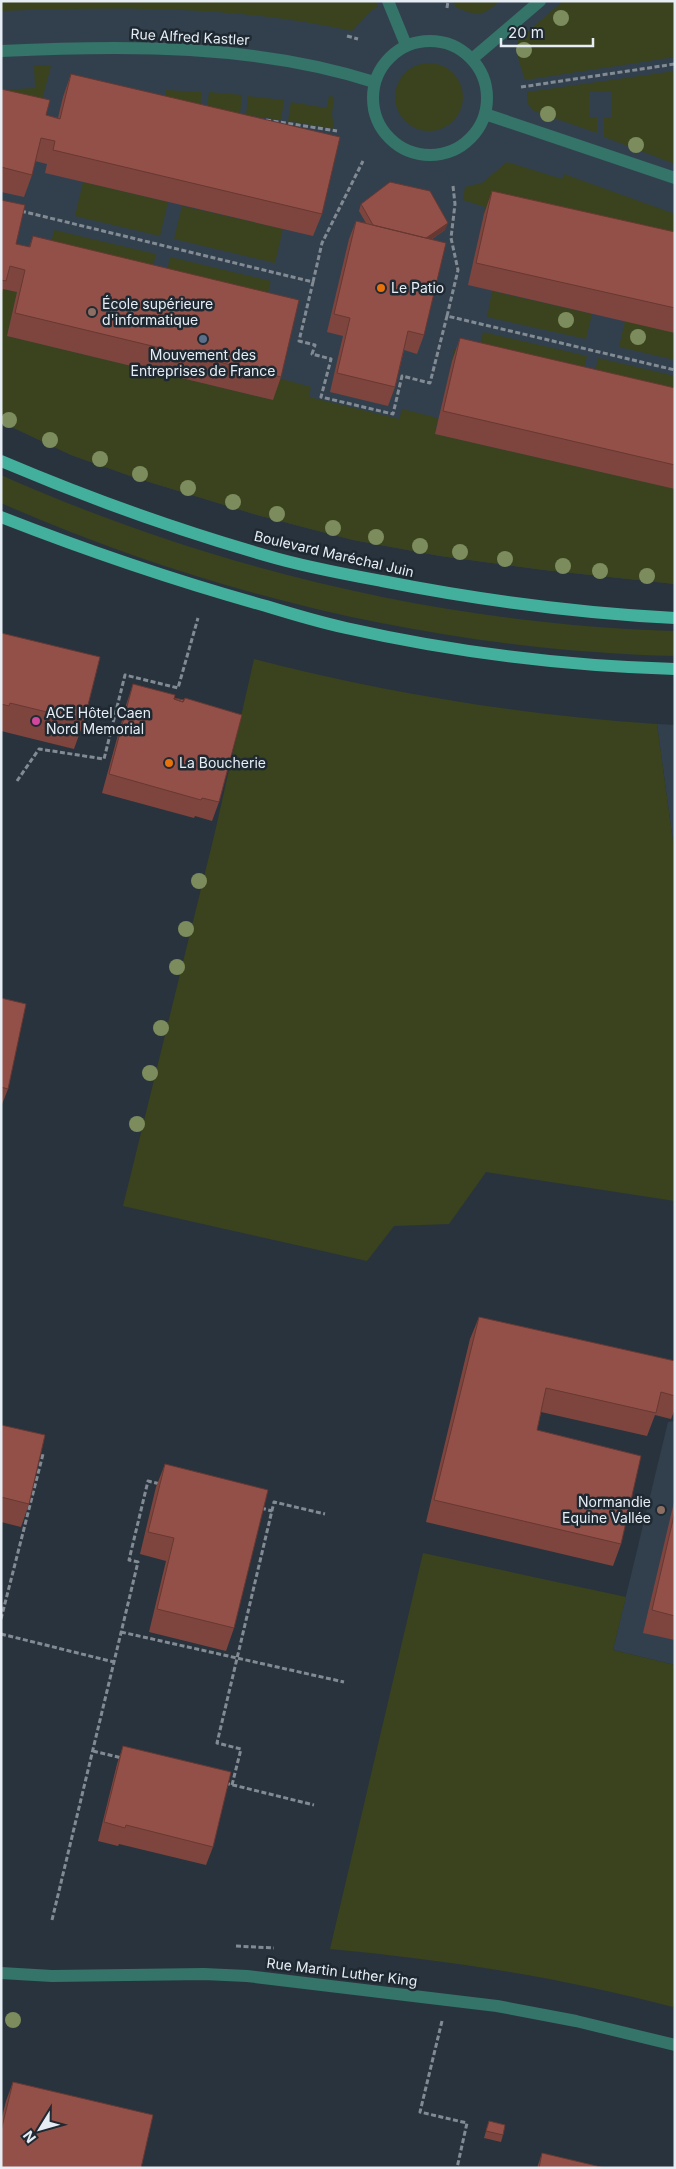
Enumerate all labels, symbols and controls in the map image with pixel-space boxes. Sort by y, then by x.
scale bar [501,15,594,47]
text: 20 m [508,23,544,42]
street label: Rue Alfred Kastler [130,25,250,48]
place label: Le Patio [391,279,444,296]
marker: Le Patio [375,282,387,294]
place label: École supérieure d'informatique [102,295,213,328]
marker: École supérieure d'informatique [86,306,98,318]
marker: Mouvement des Entreprises de France [197,333,209,345]
place label: Mouvement des Entreprises de France [131,346,275,379]
street label: Boulevard Maréchal Juin [253,527,416,580]
place label: ACE Hôtel Caen Nord Memorial [46,704,151,737]
marker: ACE Hôtel Caen Nord Memorial [30,715,42,727]
place label: La Boucherie [179,754,266,771]
marker: La Boucherie [163,757,175,769]
place label: Normandie Equine Vallée [562,1493,651,1526]
marker: Normandie Equine Vallée [655,1504,667,1516]
street label: Rue Martin Luther King [266,1954,418,1989]
north arrow [15,2104,65,2154]
text: N [19,2128,39,2147]

